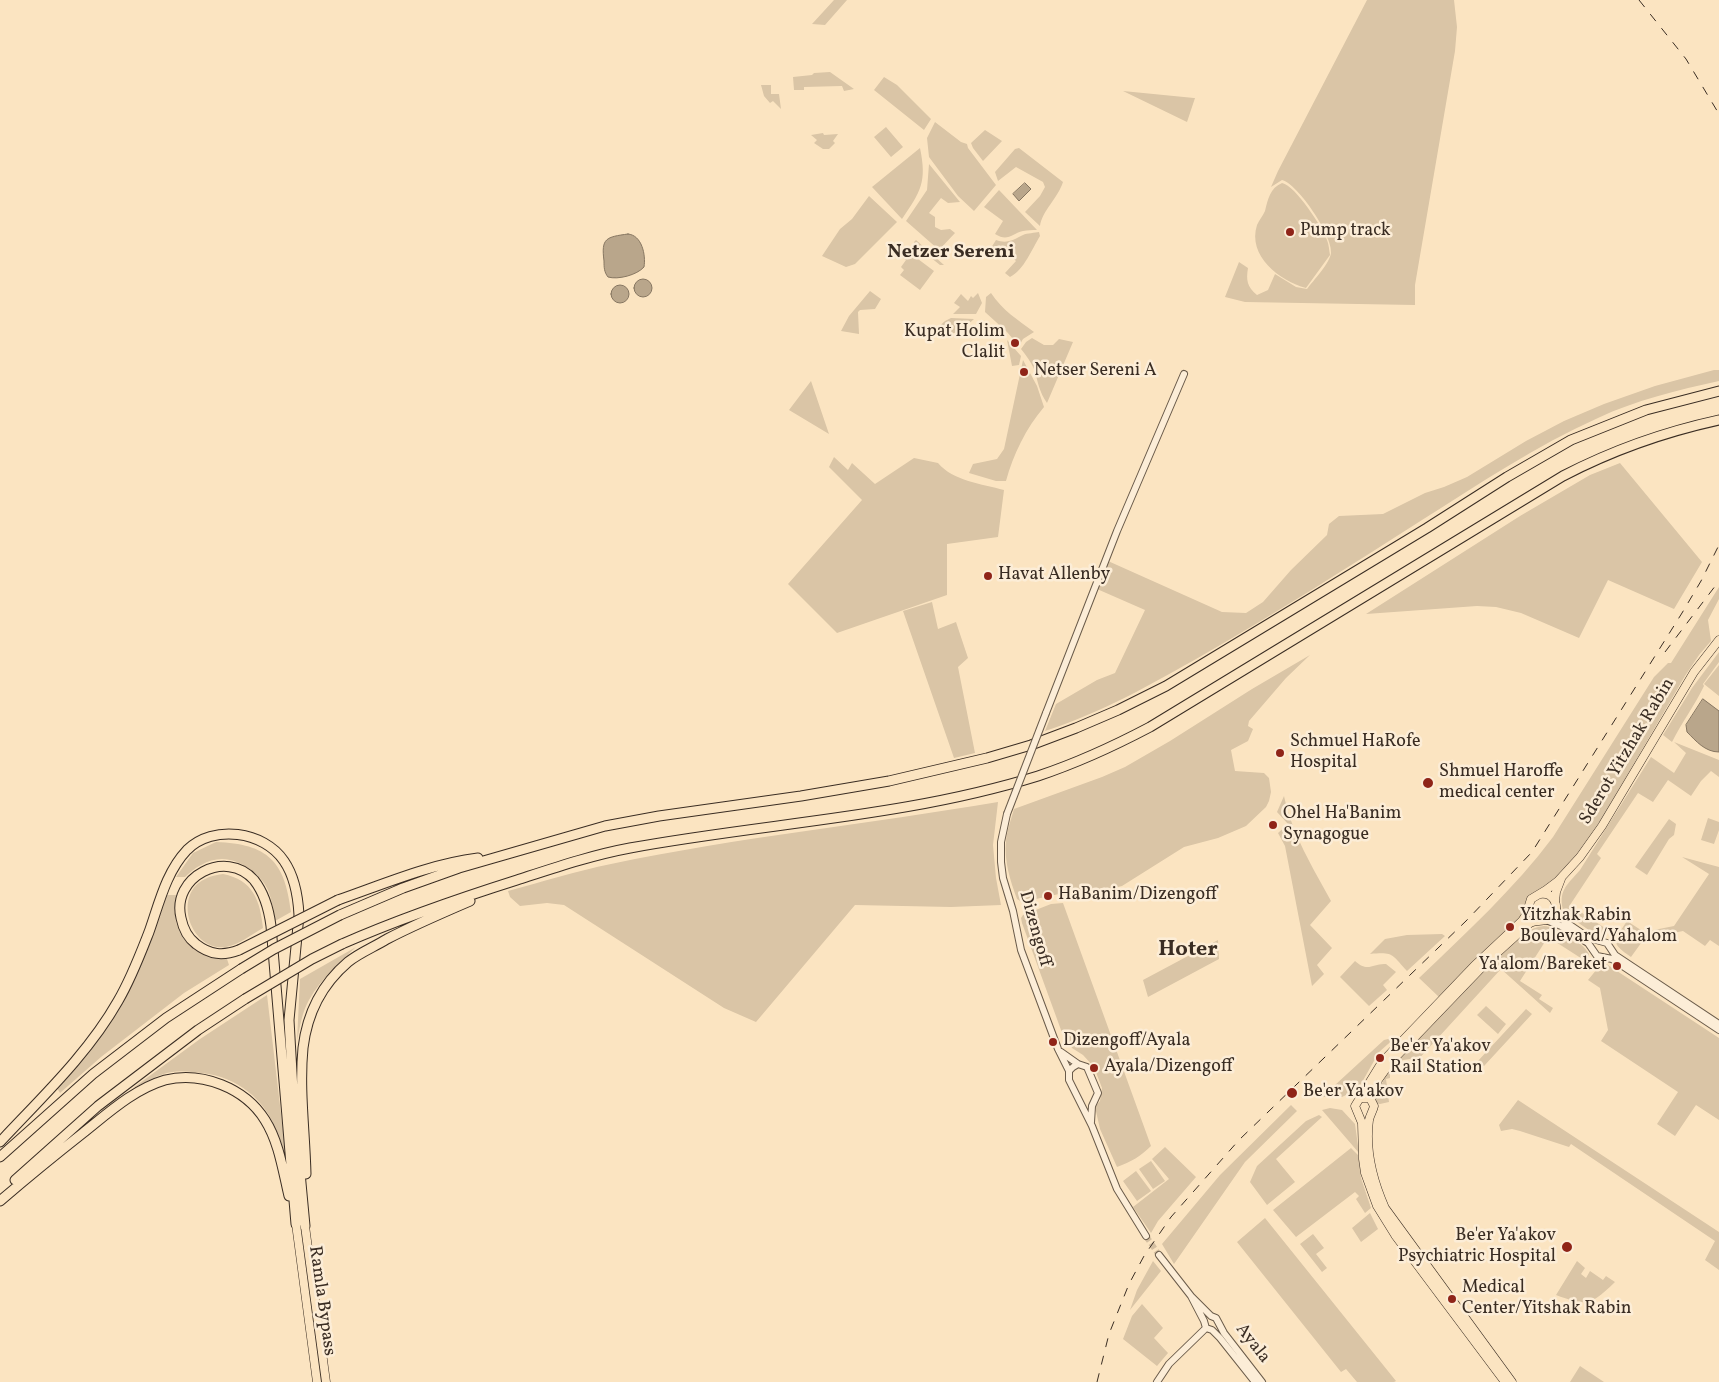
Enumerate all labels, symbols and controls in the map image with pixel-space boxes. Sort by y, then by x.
place label: Pump track [1300,221,1391,243]
marker: Pump track [1284,226,1296,238]
district label: Netzer Sereni [887,241,1015,265]
place label: Kupat Holim Clalit [904,322,1005,364]
marker: Kupat Holim Clalit [1009,337,1021,349]
place label: Netser Sereni A [1034,361,1157,383]
marker: Netser Sereni A [1018,366,1030,378]
place label: Havat Allenby [998,565,1110,587]
marker: Havat Allenby [982,570,994,582]
street label: Sderot Yitzhak Rabin [1576,675,1680,829]
place label: Schmuel HaRofe Hospital [1290,732,1421,774]
marker: Schmuel HaRofe Hospital [1274,747,1286,759]
place label: Shmuel Haroffe medical center [1439,762,1563,804]
marker: Shmuel Haroffe medical center [1421,776,1435,790]
place label: Ohel Ha'Banim Synagogue [1283,804,1401,846]
marker: Ohel Ha'Banim Synagogue [1267,819,1279,831]
place label: HaBanim/Dizengoff [1058,885,1217,907]
street label: Dizengoff [1013,889,1055,969]
marker: HaBanim/Dizengoff [1042,890,1054,902]
place label: Yitzhak Rabin Boulevard/Yahalom [1520,906,1677,949]
marker: Yitzhak Rabin Boulevard/Yahalom [1504,921,1516,933]
district label: Hoter [1158,938,1218,964]
place label: Ya'alom/Bareket [1478,955,1607,977]
marker: Ya'alom/Bareket [1611,960,1623,972]
place label: Dizengoff/Ayala [1063,1031,1190,1053]
marker: Dizengoff/Ayala [1047,1036,1059,1048]
place label: Be'er Ya'akov Rail Station [1390,1037,1491,1080]
marker: Be'er Ya'akov Rail Station [1374,1052,1386,1064]
place label: Ayala/Dizengoff [1104,1057,1233,1079]
marker: Ayala/Dizengoff [1088,1062,1100,1074]
place label: Be'er Ya'akov [1303,1082,1404,1104]
marker: Be'er Ya'akov [1285,1086,1299,1100]
place label: Be'er Ya'akov Psychiatric Hospital [1398,1226,1556,1268]
marker: Be'er Ya'akov Psychiatric Hospital [1560,1240,1574,1254]
street label: Ramla Bypass [303,1245,339,1357]
place label: Medical Center/Yitshak Rabin [1462,1278,1632,1320]
marker: Medical Center/Yitshak Rabin [1446,1293,1458,1305]
street label: Ayala [1230,1320,1274,1368]

